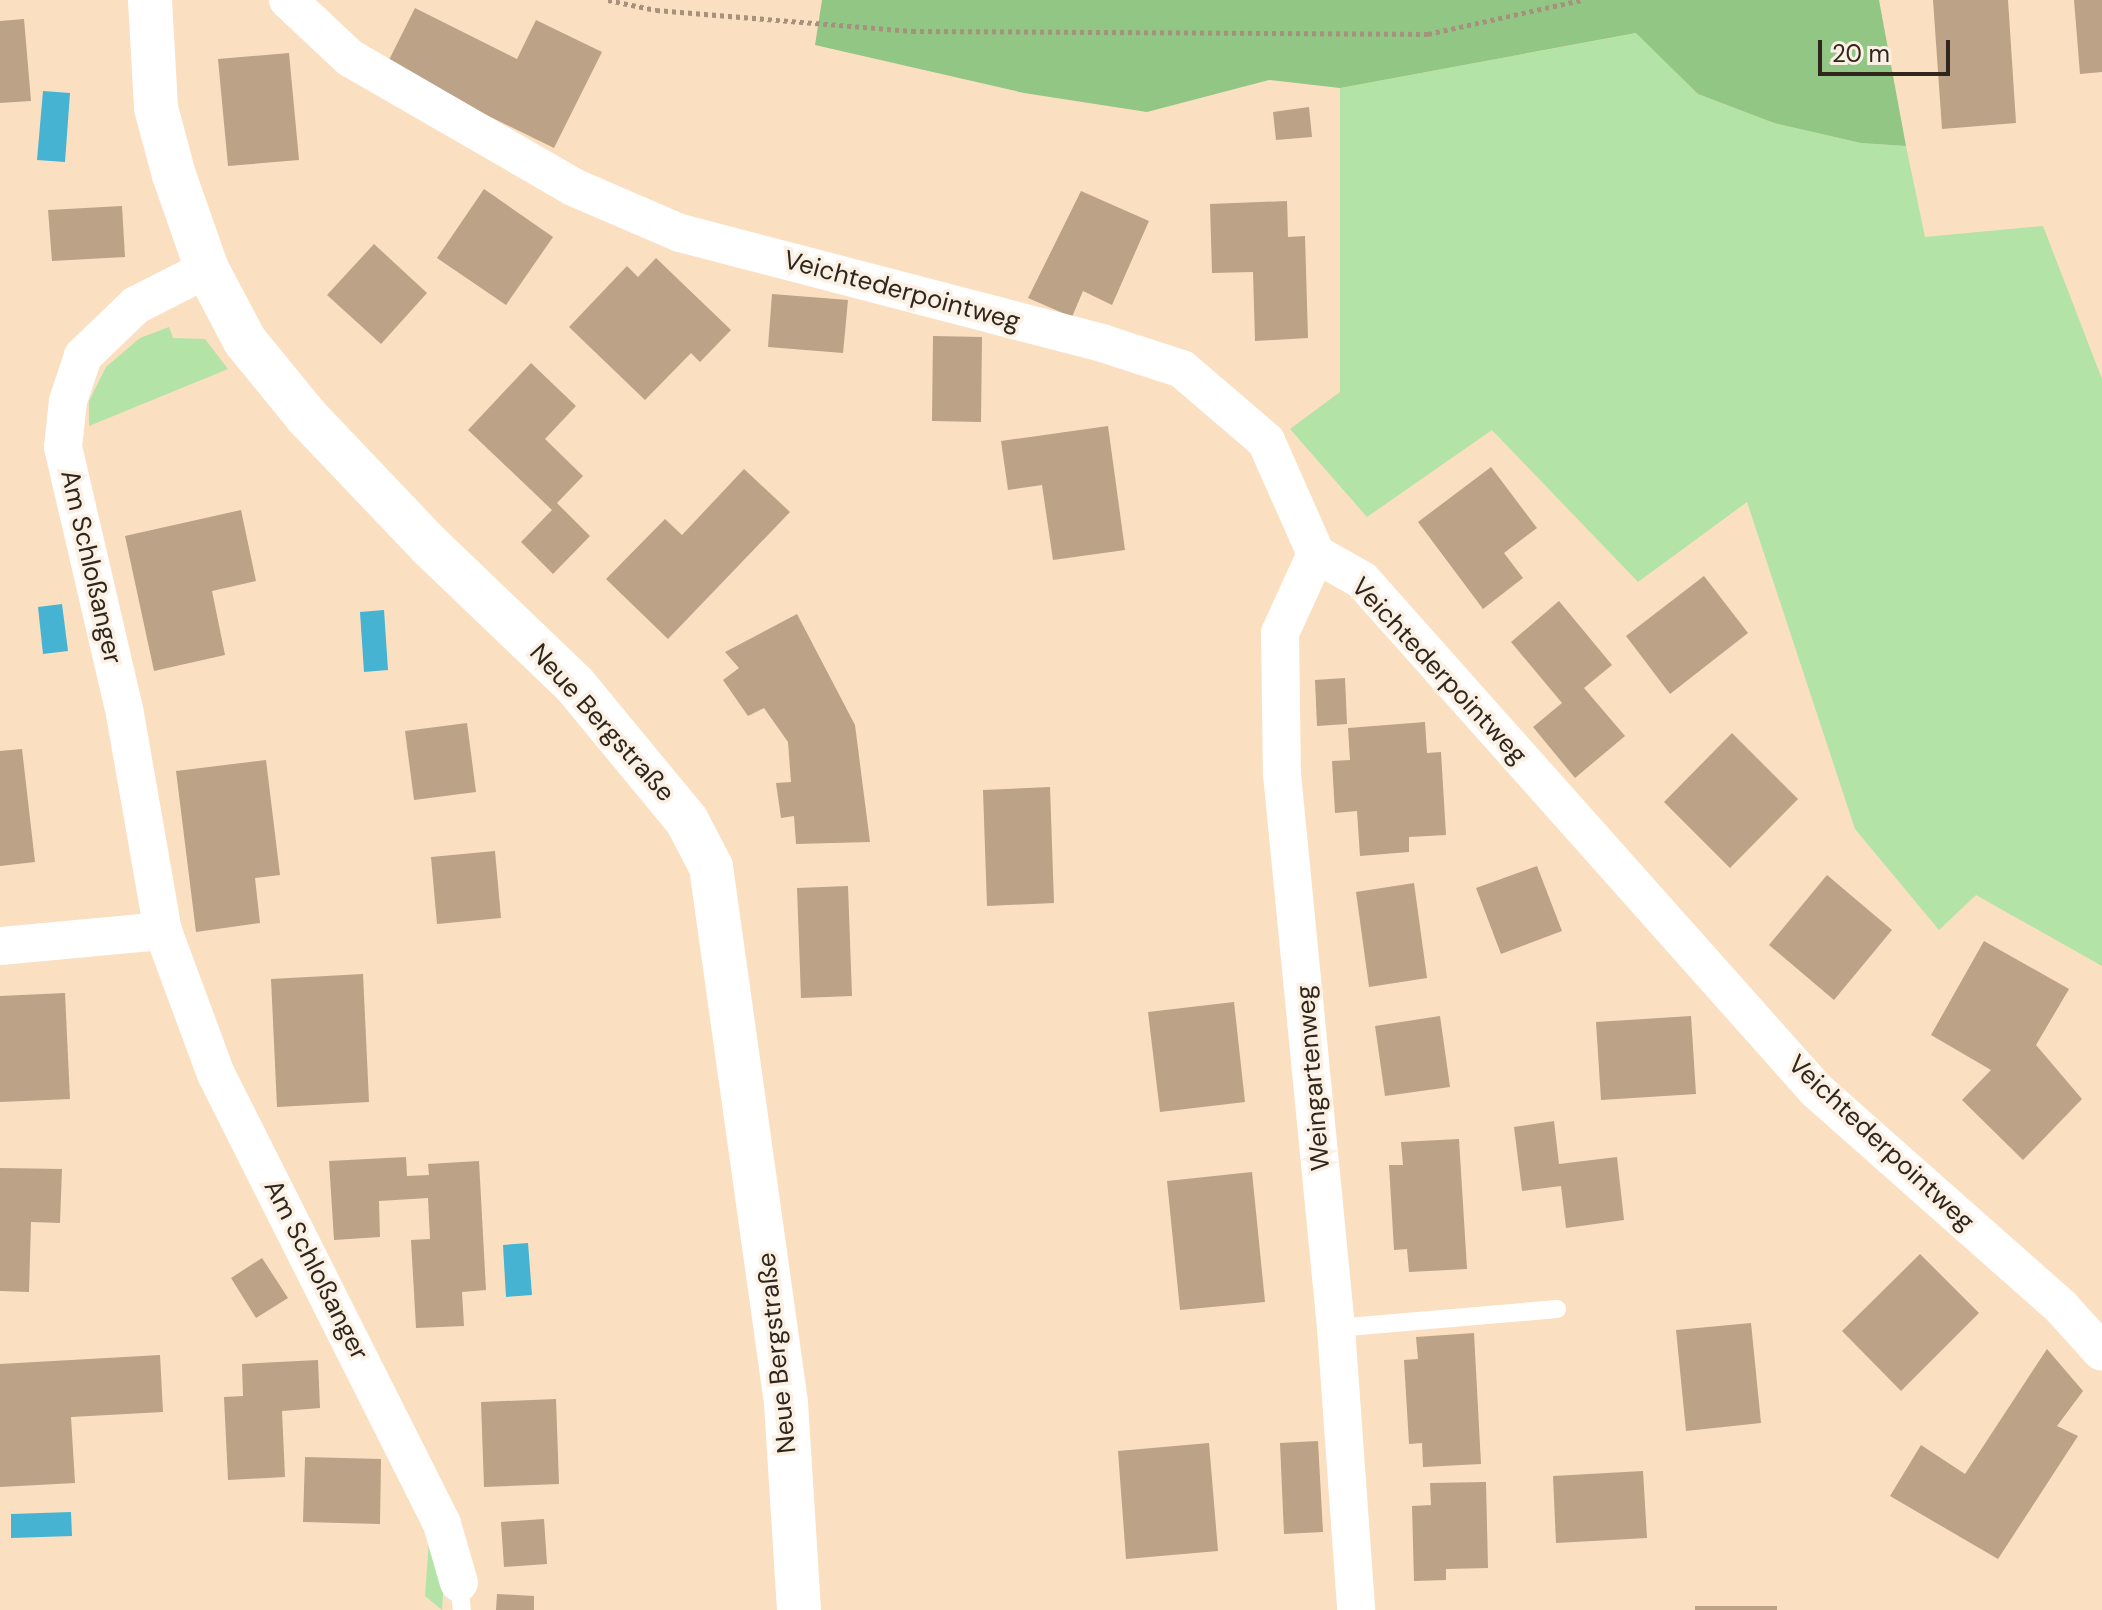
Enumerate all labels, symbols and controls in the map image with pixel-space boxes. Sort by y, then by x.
scale bar [1822,24,1954,74]
text: 20 m [1832,38,1890,69]
street label: Veichtederpointweg [780,244,1024,338]
street label: Am Schloßanger [54,467,128,667]
street label: Veichtederpointweg [1345,571,1533,771]
street label: Neue Bergstraße [523,638,681,808]
street label: Weingartenweg [1289,984,1337,1172]
street label: Veichtederpointweg [1781,1049,1981,1237]
street label: Am Schloßanger [257,1175,375,1365]
street label: Neue Bergstraße [751,1251,803,1455]

